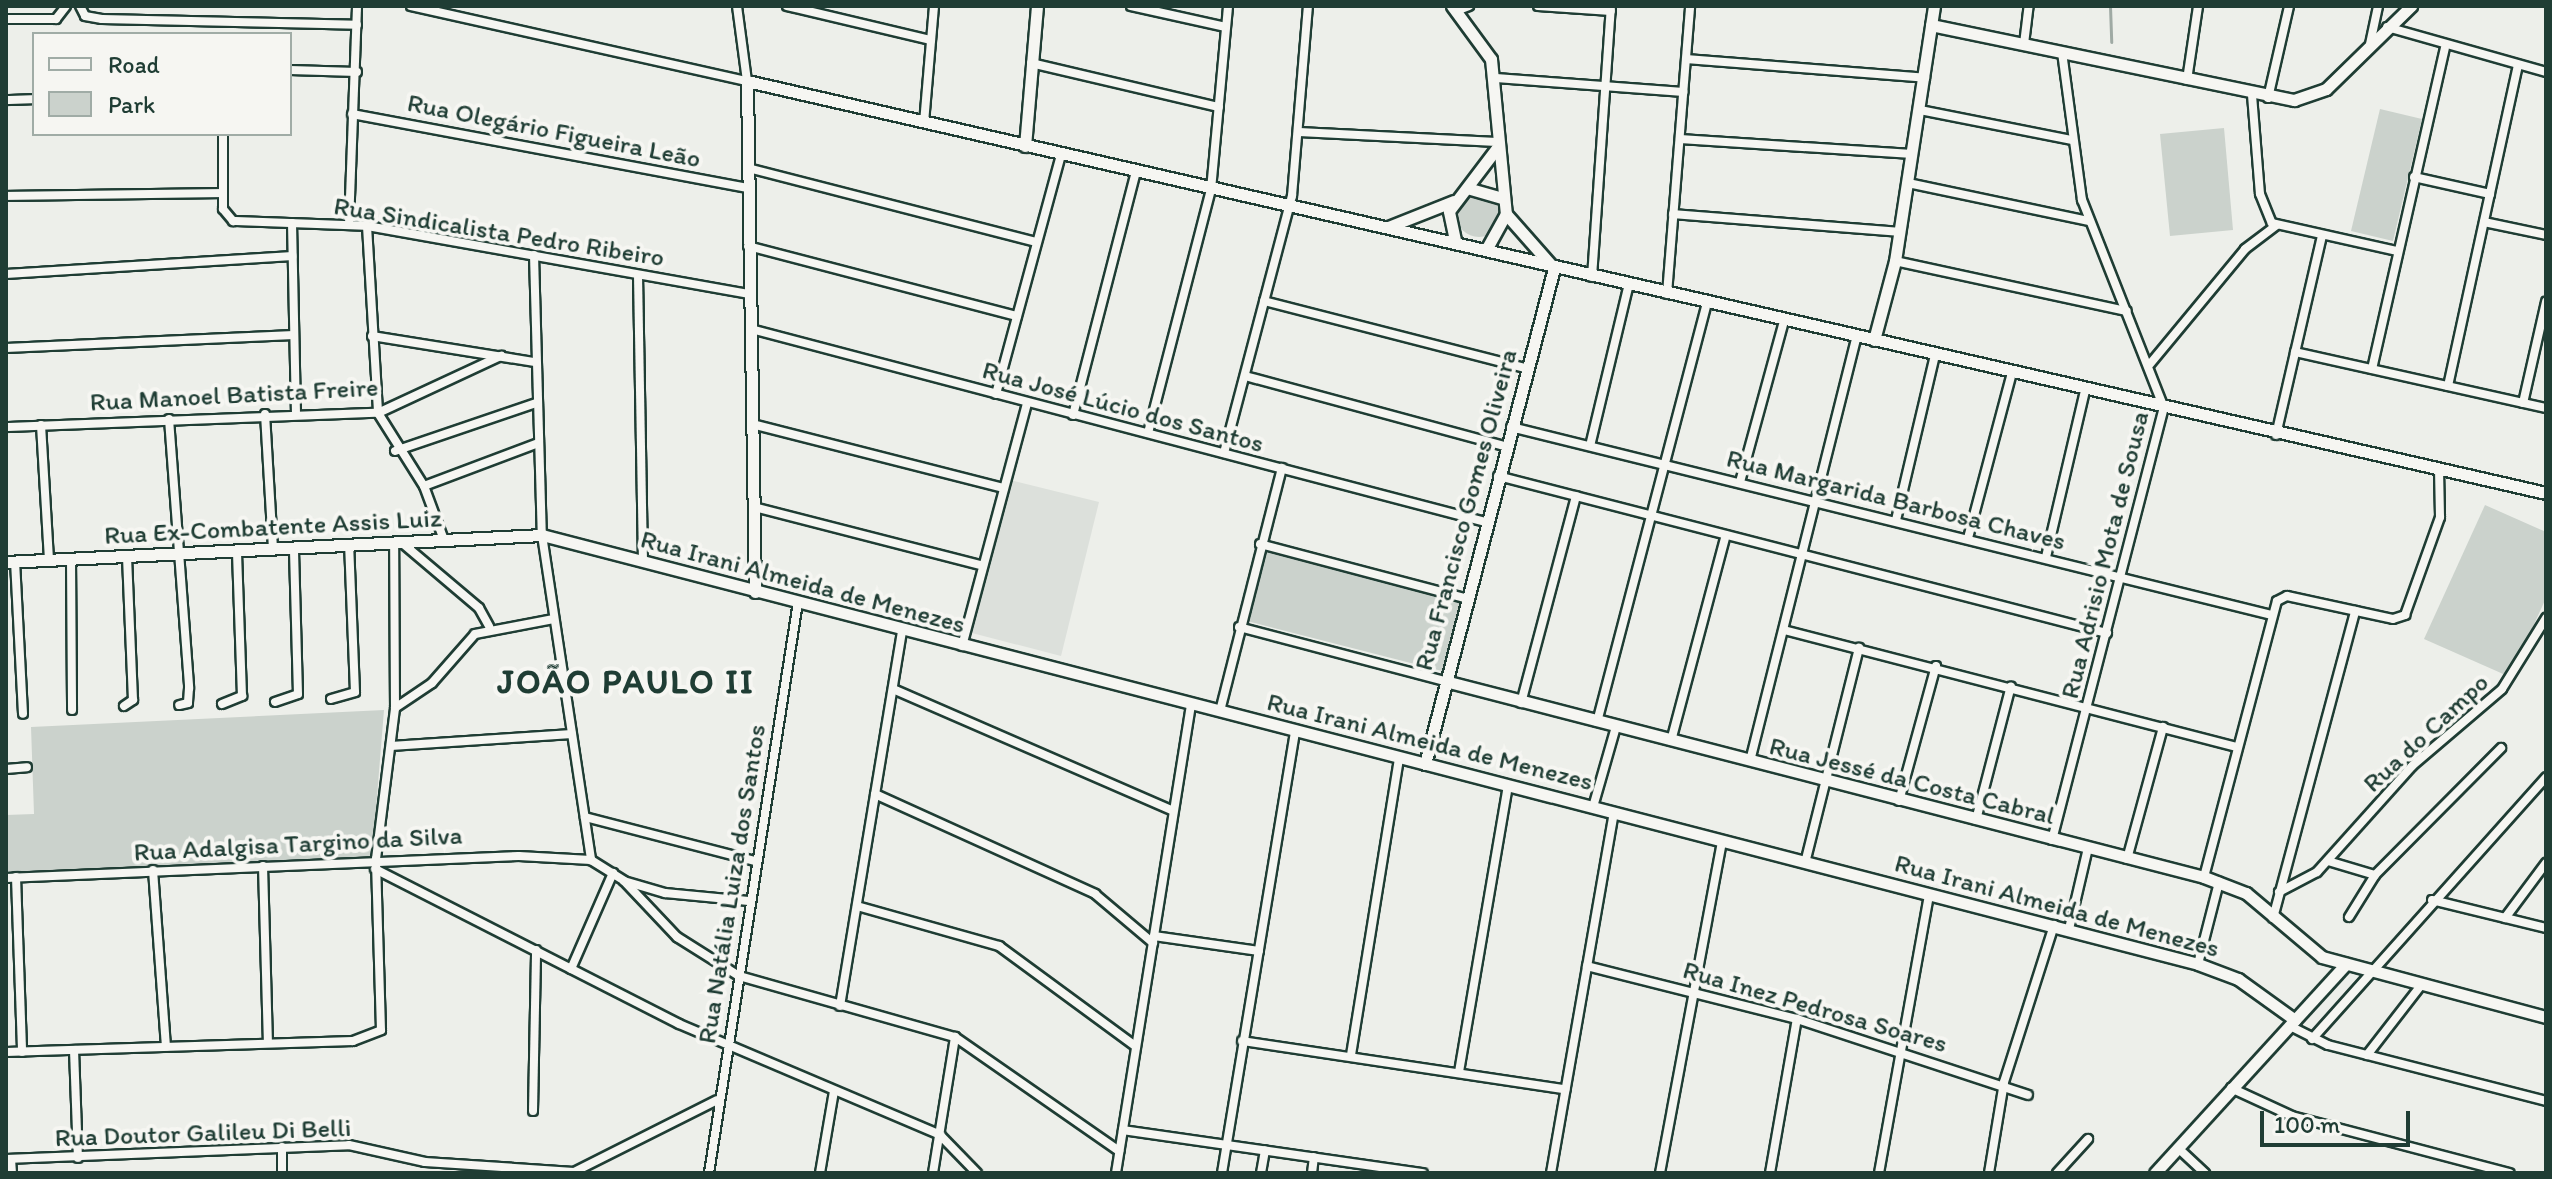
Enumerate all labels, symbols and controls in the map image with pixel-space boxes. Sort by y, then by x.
legend [32,32,292,136]
text: Road [108,50,160,79]
street label: Rua Olegário Figueira Leão [405,87,703,175]
text: Park [108,90,155,119]
street label: Rua Sindicalista Pedro Ribeiro [332,191,666,273]
street label: Rua Francisco Gomes Oliveira [1408,346,1524,674]
street label: Rua José Lúcio dos Santos [978,354,1268,460]
street label: Rua Manoel Batista Freire [89,372,379,418]
street label: Rua Adrisio Mota de Sousa [2054,408,2156,702]
street label: Rua Margarida Barbosa Chaves [1723,443,2069,557]
street label: Rua Ex-Combatente Assis Luiz [104,503,442,551]
street label: Rua Irani Almeida de Menezes [637,524,969,640]
district label: JOÃO PAULO II [499,662,753,702]
street label: Rua do Campo [2357,667,2495,799]
street label: Rua Irani Almeida de Menezes [1264,686,1596,798]
street label: Rua Natália Luiza dos Santos [691,721,773,1047]
street label: Rua Jessé da Costa Cabral [1766,730,2058,832]
street label: Rua Adalgisa Targino da Silva [133,820,463,868]
street label: Rua Irani Almeida de Menezes [1891,848,2223,964]
street label: Rua Inez Pedrosa Soares [1679,954,1951,1060]
scale bar [2264,1095,2414,1145]
text: 100 m [2274,1110,2340,1139]
street label: Rua Doutor Galileu Di Belli [54,1112,352,1154]

